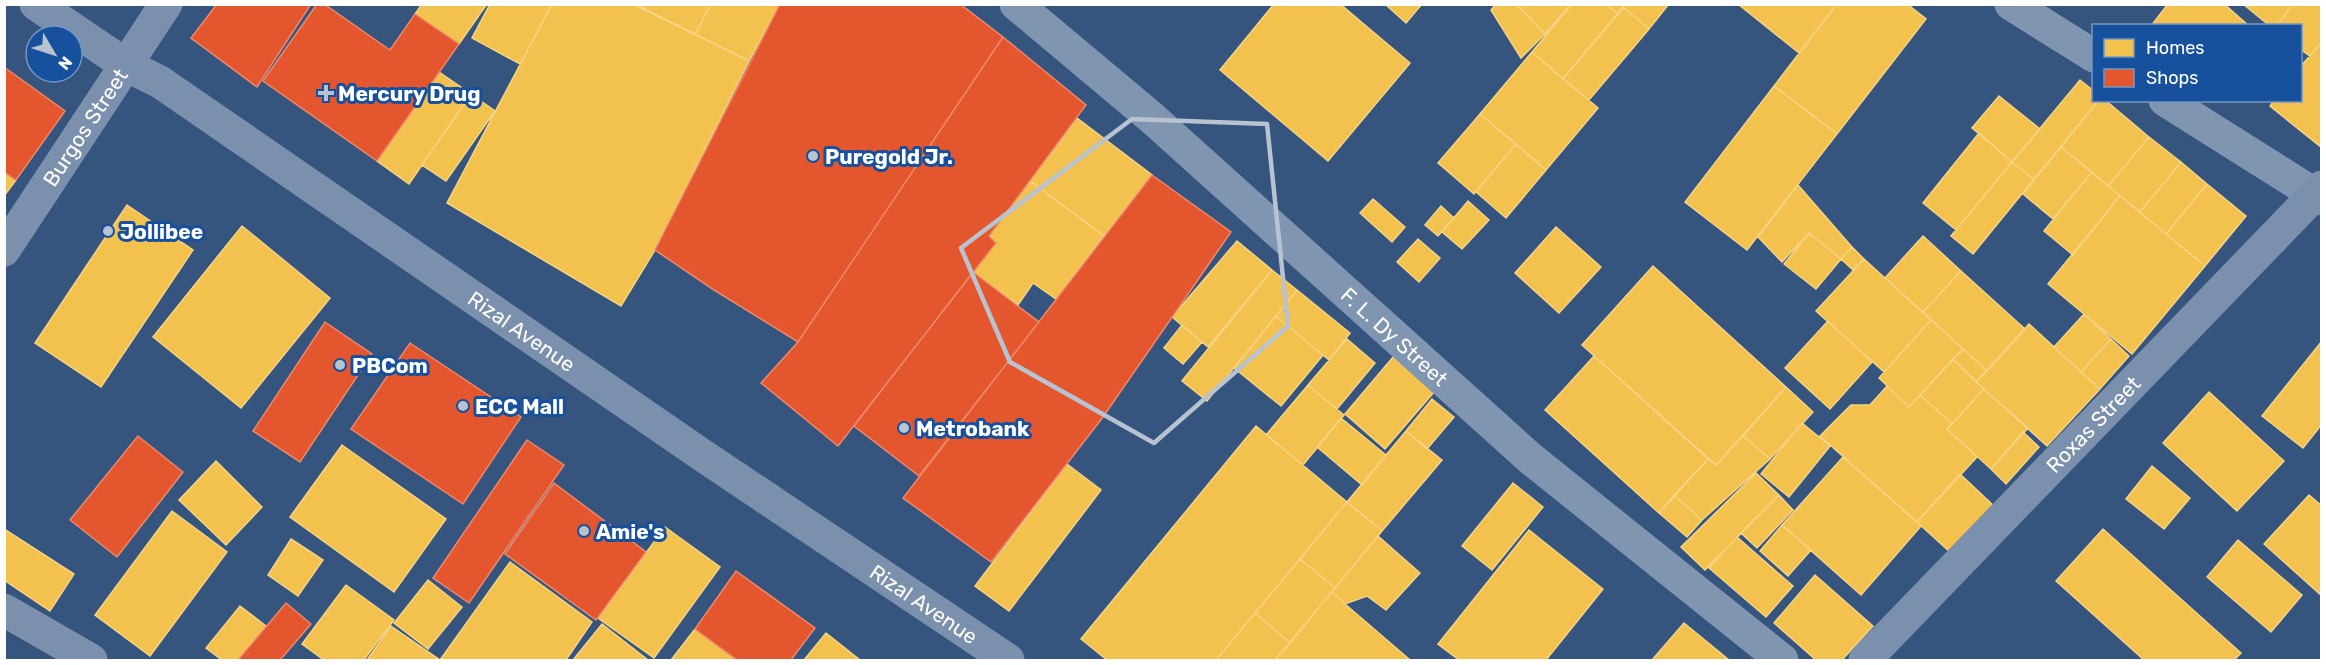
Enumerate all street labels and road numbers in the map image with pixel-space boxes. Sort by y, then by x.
street label: Burgos Street [37,64,133,191]
street label: F. L. Dy Street [1336,282,1453,391]
street label: Rizal Avenue [464,285,580,377]
street label: Roxas Street [2041,371,2145,478]
street label: Rizal Avenue [865,559,983,649]

